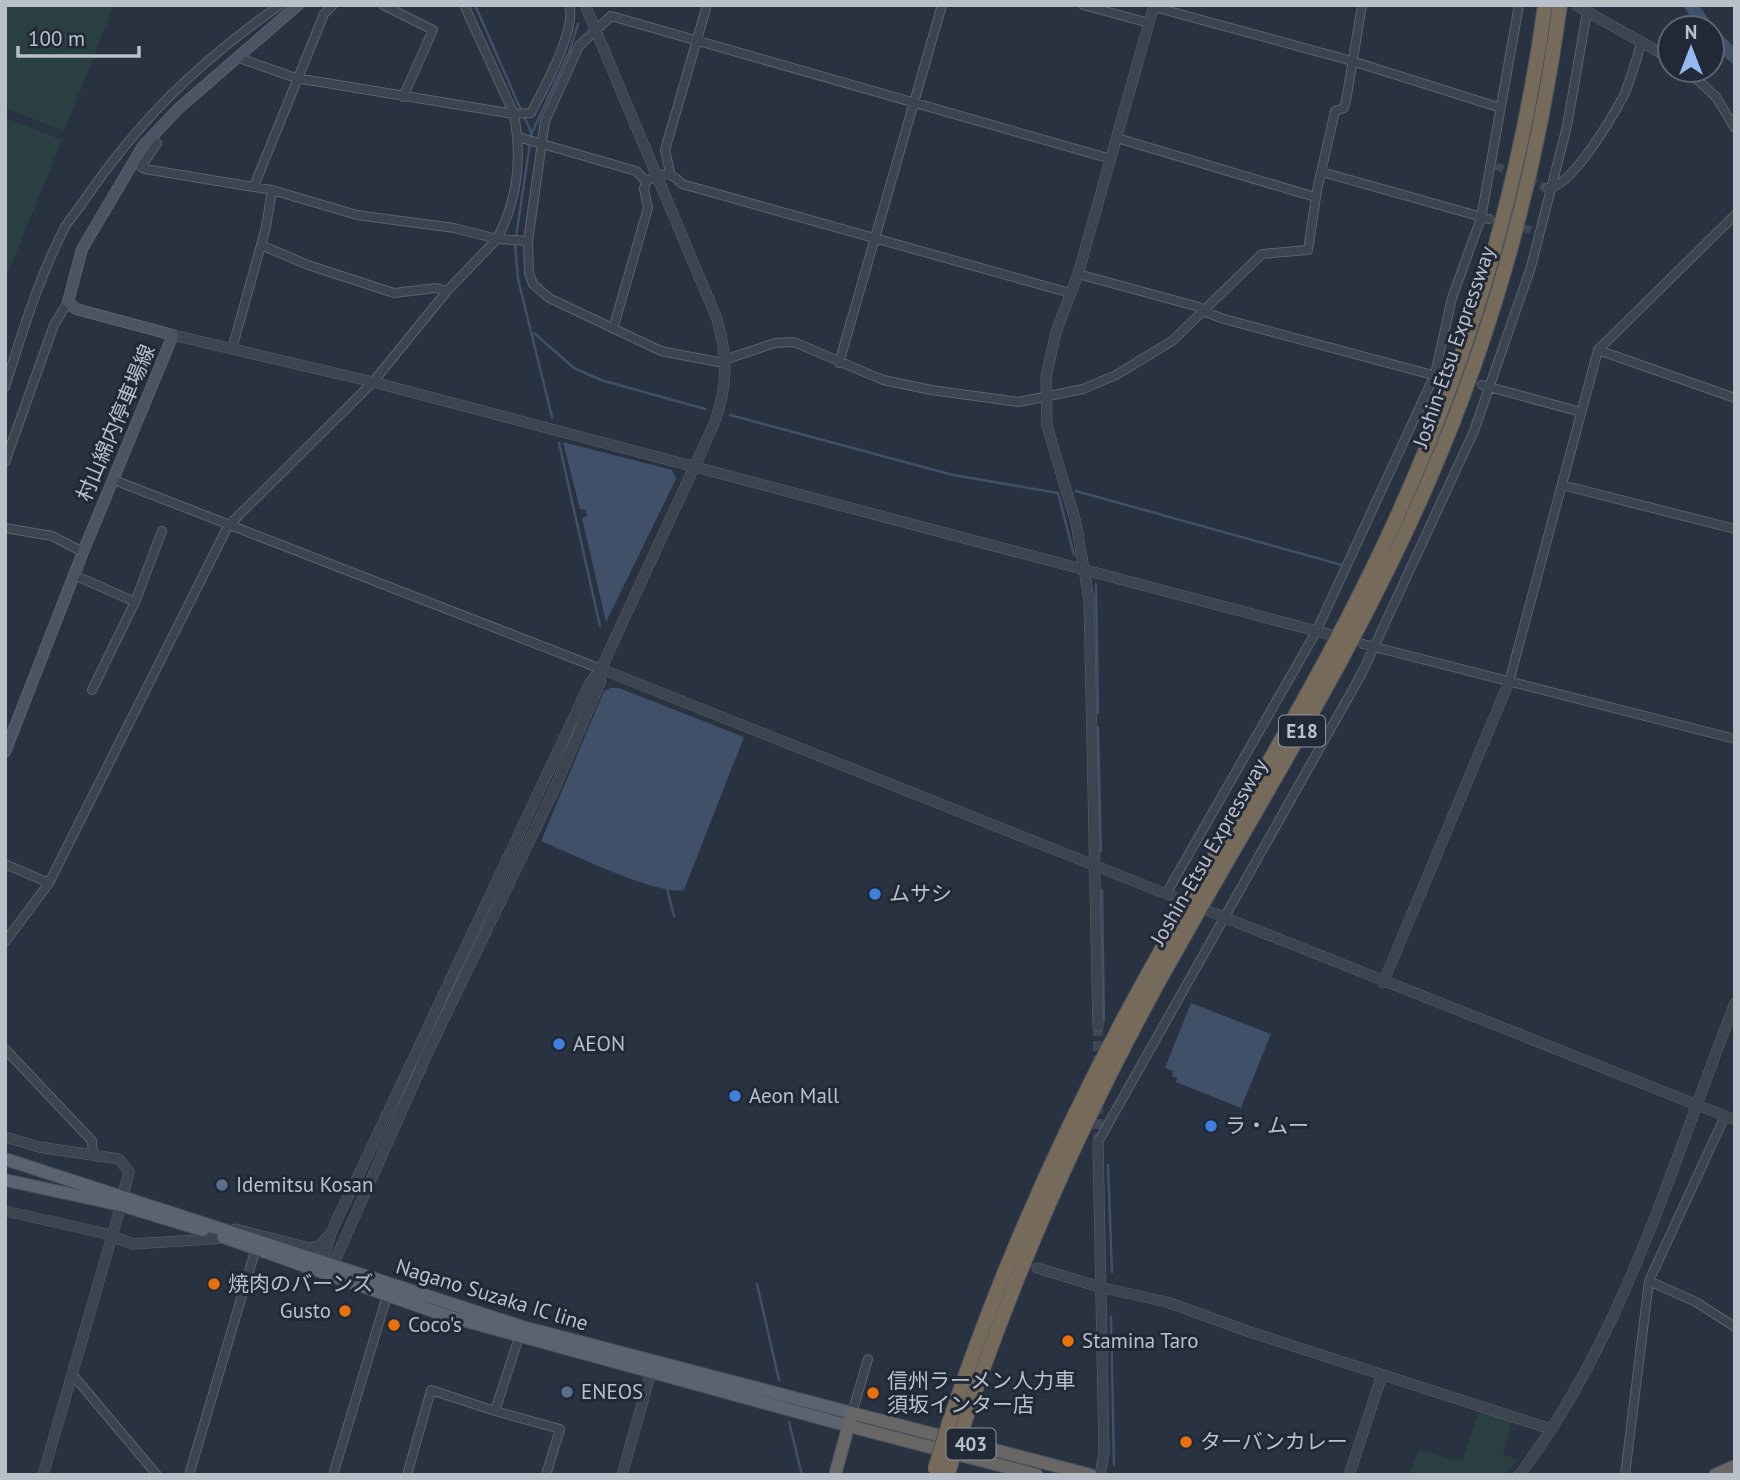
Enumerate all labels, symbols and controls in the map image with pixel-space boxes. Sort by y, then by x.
scale bar [18,14,138,58]
north arrow [1656,14,1726,84]
text: N [1685,20,1697,44]
text: 100 m [28,25,85,52]
street label: Joshin-Etsu Expressway [1406,242,1501,452]
street label: 村山綿内停車場線 [70,340,161,505]
road number: E18 [1279,716,1325,746]
street label: Joshin-Etsu Expressway [1144,753,1273,951]
place label: ムサシ [889,880,952,907]
marker: ムサシ [867,886,883,902]
place label: AEON [573,1030,625,1057]
marker: AEON [551,1036,567,1052]
place label: Aeon Mall [749,1082,839,1109]
marker: Aeon Mall [727,1088,743,1104]
place label: ラ・ムー [1225,1112,1309,1139]
marker: ラ・ムー [1203,1118,1219,1134]
place label: Idemitsu Kosan [236,1171,373,1198]
marker: Idemitsu Kosan [214,1177,230,1193]
street label: Nagano Suzaka IC line [393,1252,592,1337]
place label: 焼肉のバーンズ [228,1270,374,1297]
marker: 焼肉のバーンズ [206,1276,222,1292]
place label: Gusto [280,1297,331,1324]
marker: Gusto [337,1303,353,1319]
place label: Coco's [408,1311,462,1338]
marker: Coco's [386,1317,402,1333]
place label: Stamina Taro [1082,1327,1199,1354]
marker: Stamina Taro [1060,1333,1076,1349]
place label: 信州ラーメン人力車 須坂インター店 [887,1367,1075,1418]
place label: ENEOS [581,1378,643,1405]
marker: ENEOS [559,1384,575,1400]
marker: 信州ラーメン人力車 須坂インター店 [865,1385,881,1401]
road number: 403 [946,1428,996,1460]
place label: ターバンカレー [1200,1428,1348,1455]
marker: ターバンカレー [1178,1434,1194,1450]

